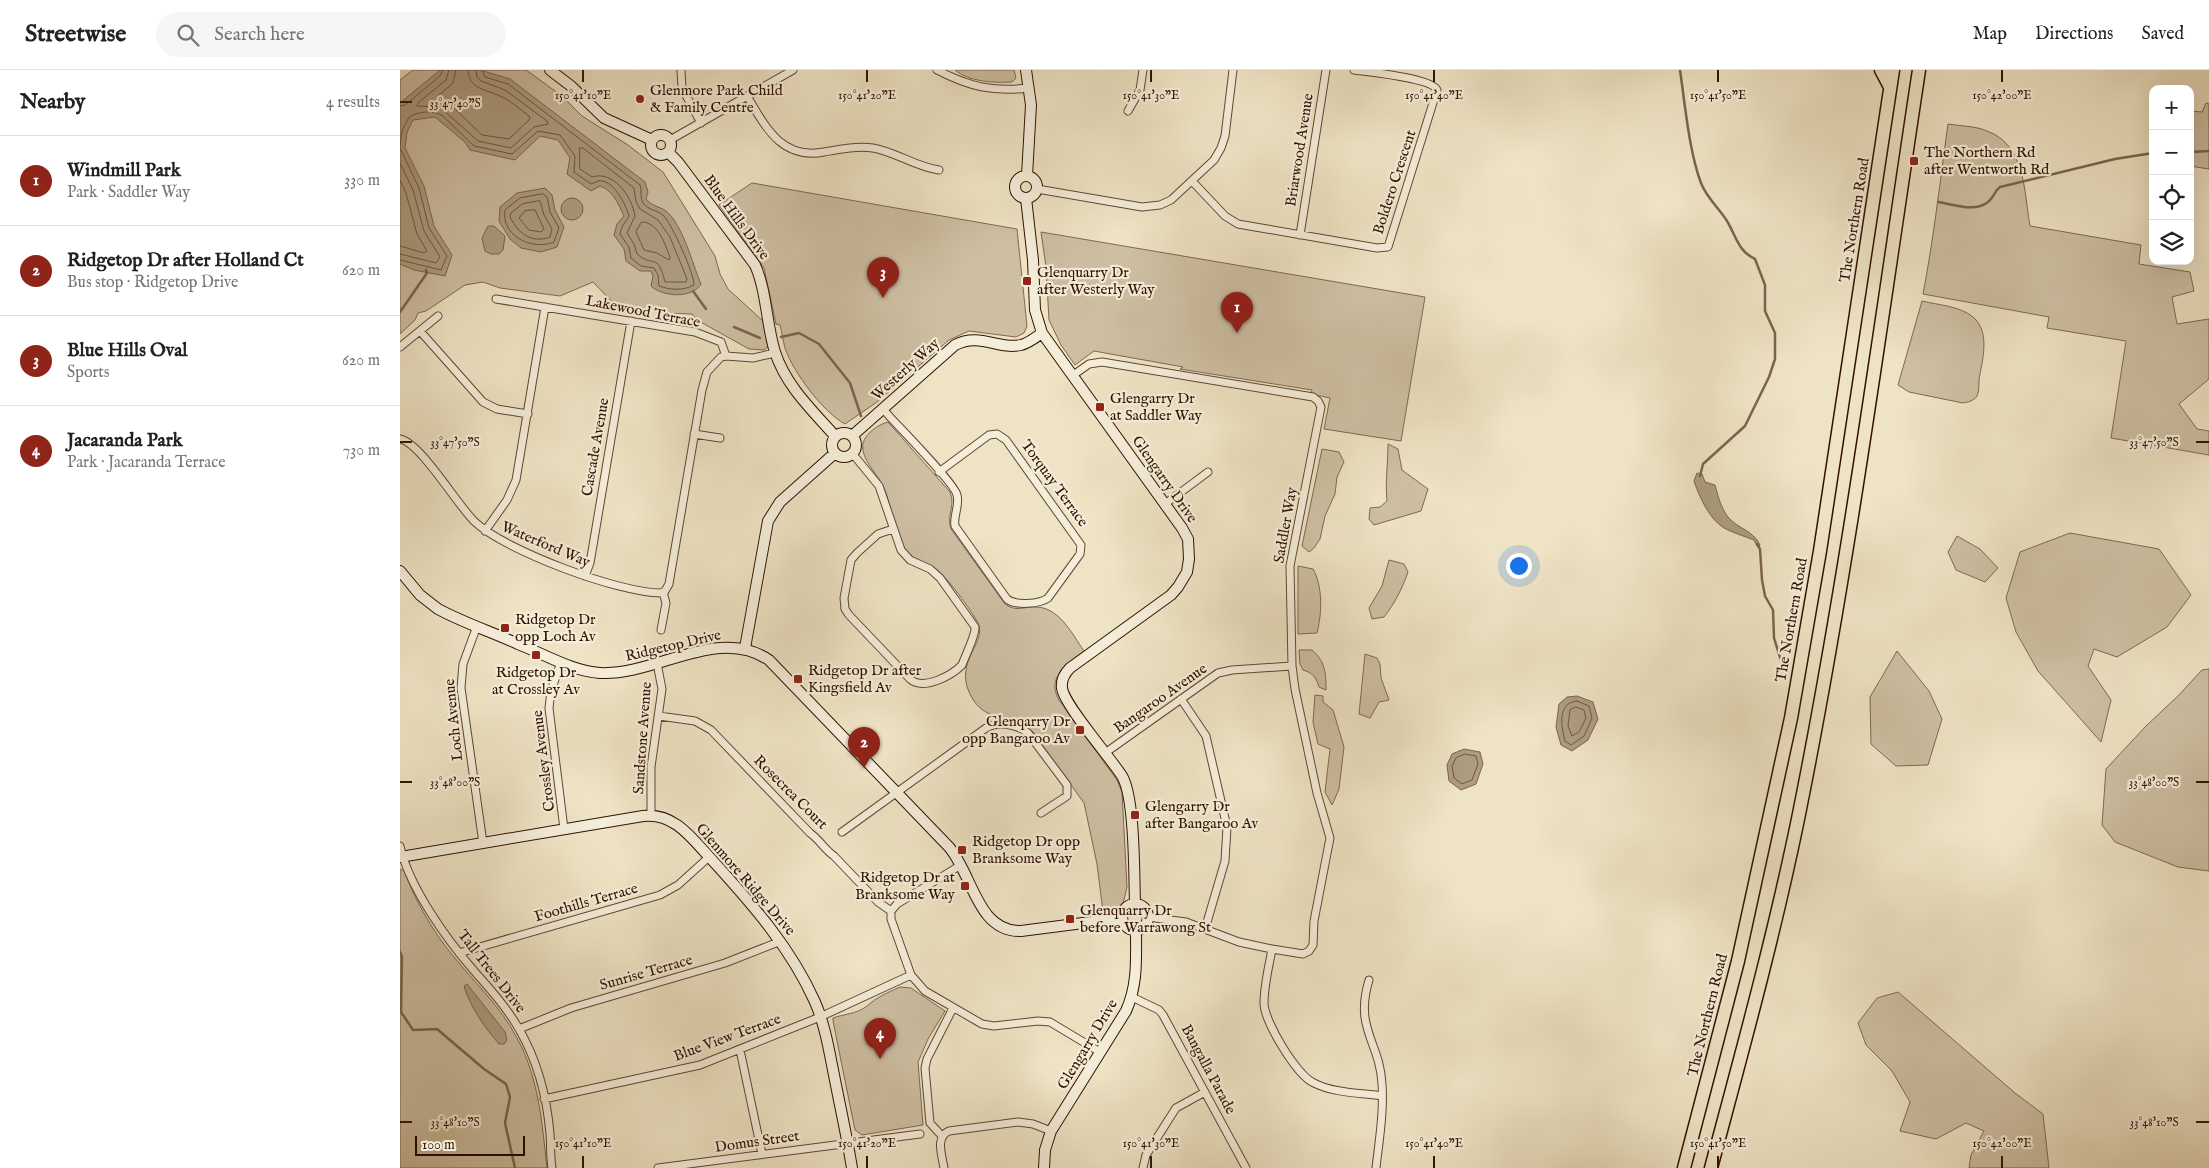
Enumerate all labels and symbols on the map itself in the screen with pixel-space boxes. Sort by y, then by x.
place label: Glenmore Park Child & Family Centre [650,81,784,117]
text: 150°41'10"E [555,88,611,103]
text: 150°41'20"E [838,88,896,103]
text: 150°41'30"E [1123,88,1179,103]
text: 150°41'40"E [1405,88,1463,103]
text: 150°41'50"E [1690,88,1746,103]
text: 150°42'00"E [1972,88,2032,103]
street label: Briarwood Avenue [1281,92,1318,208]
marker: Glenmore Park Child & Family Centre [634,93,646,105]
text: 33°47'40"S [429,96,481,111]
street label: Boldero Crescent [1369,128,1420,237]
place label: The Northern Rd after Wentworth Rd [1924,143,2050,179]
street label: The Northern Road [1835,155,1874,284]
marker: The Northern Rd after Wentworth Rd [1908,155,1920,167]
street label: Blue Hills Drive [699,171,774,264]
pin: 3 [867,257,899,298]
place label: Glenquarry Dr after Westerly Way [1037,263,1155,299]
marker: Glenquarry Dr after Westerly Way [1021,275,1033,287]
street label: Lakewood Terrace [584,291,702,332]
pin: 1 [1221,292,1253,333]
street label: Westerly Way [867,333,944,405]
place label: Glengarry Dr at Saddler Way [1110,389,1202,425]
street label: Cascade Avenue [578,396,613,498]
marker: Glengarry Dr at Saddler Way [1094,401,1106,413]
street label: Glengarry Drive [1128,432,1202,527]
text: 33°47'50"S [430,435,480,450]
text: 33°47'50"S [2129,435,2179,450]
street label: Torquay Terrace [1017,436,1093,530]
street label: Saddler Way [1269,485,1302,565]
street label: Waterford Way [499,517,594,572]
your location [1506,553,1532,579]
street label: The Northern Road [1771,555,1812,684]
place label: Ridgetop Dr opp Loch Av [515,610,596,646]
marker: Ridgetop Dr opp Loch Av [499,622,511,634]
street label: Ridgetop Drive [623,625,723,666]
marker: Ridgetop Dr at Crossley Av [530,649,542,661]
street label: Bangaroo Avenue [1110,659,1211,738]
place label: Ridgetop Dr after Kingsfield Av [808,661,922,697]
place label: Ridgetop Dr at Crossley Av [492,663,580,699]
marker: Ridgetop Dr after Kingsfield Av [792,673,804,685]
street label: Loch Avenue [440,678,467,762]
street label: Sandstone Avenue [629,681,656,795]
street label: Crossley Avenue [528,709,559,813]
place label: Glenqarry Dr opp Bangaroo Av [962,712,1070,748]
marker: Glenqarry Dr opp Bangaroo Av [1074,724,1086,736]
pin: 2 [848,727,880,768]
street label: Rosecrea Court [750,751,832,833]
text: 33°48'00"S [430,775,480,790]
text: 33°48'00"S [2129,775,2179,790]
place label: Glengarry Dr after Bangaroo Av [1145,797,1259,833]
marker: Glengarry Dr after Bangaroo Av [1129,809,1141,821]
street label: Glenmore Ridge Drive [692,819,800,939]
place label: Ridgetop Dr opp Branksome Way [972,832,1080,868]
marker: Ridgetop Dr opp Branksome Way [956,844,968,856]
place label: Ridgetop Dr at Branksome Way [855,868,956,904]
street label: Foothills Terrace [532,879,640,926]
marker: Ridgetop Dr at Branksome Way [959,880,971,892]
place label: Glenquarry Dr before Warrawong St [1080,901,1211,937]
marker: Glenquarry Dr before Warrawong St [1064,913,1076,925]
street label: Tall Trees Drive [453,926,530,1017]
street label: Sunrise Terrace [597,950,695,995]
street label: The Northern Road [1683,951,1732,1078]
street label: Glengarry Drive [1053,996,1122,1093]
street label: Blue View Terrace [671,1009,784,1066]
pin: 4 [864,1018,896,1059]
street label: Bangalla Parade [1177,1021,1240,1117]
text: 33°48'10"S [430,1115,480,1130]
text: 33°48'10"S [2129,1115,2179,1130]
street label: Domus Street [714,1126,801,1157]
scale bar [415,1133,525,1156]
text: 150°41'10"E [555,1136,611,1151]
text: 150°41'20"E [838,1136,896,1151]
text: 150°41'30"E [1123,1136,1179,1151]
text: 150°41'40"E [1405,1136,1463,1151]
text: 150°41'50"E [1690,1136,1746,1151]
text: 150°42'00"E [1972,1136,2032,1151]

